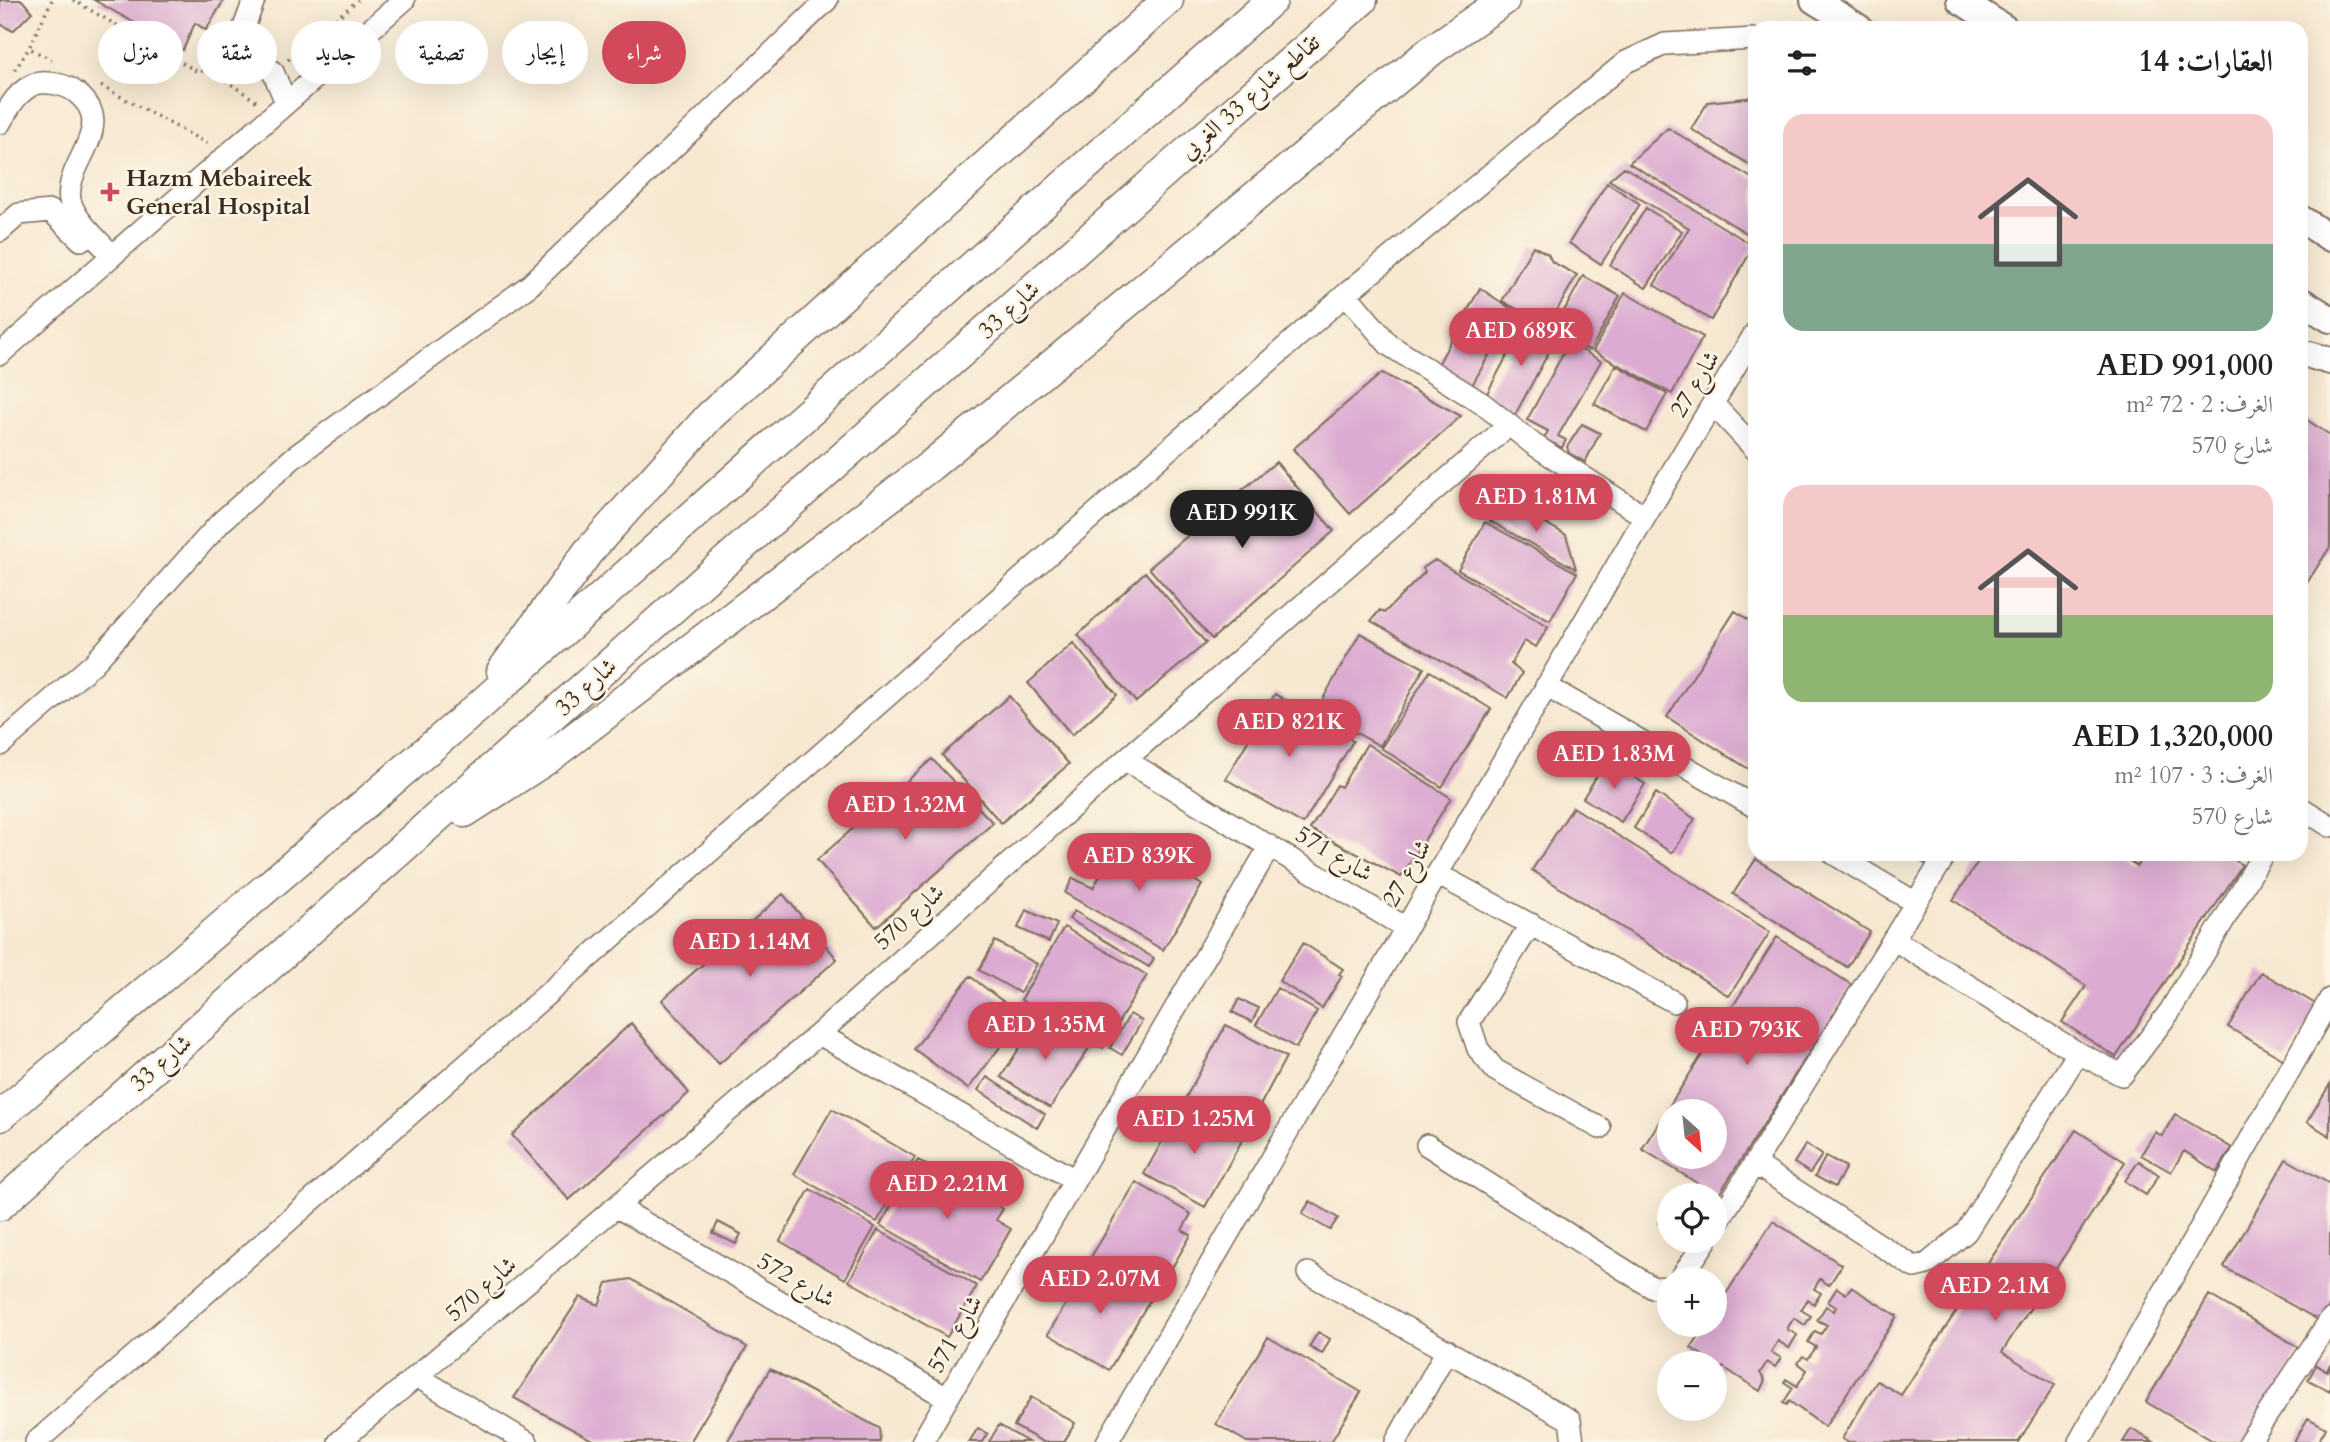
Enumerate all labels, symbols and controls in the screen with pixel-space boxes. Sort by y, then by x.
chip: منزل [98,21,183,84]
chip: شقة [197,21,277,84]
chip: جديد [291,21,381,84]
chip: تصفية [395,21,488,84]
chip: إيجار [502,21,588,84]
chip: شراء [602,21,686,84]
street label: تقاطع شارع 33 الغربي [1173,26,1331,171]
text: العقارات: 14 [2138,41,2273,82]
icon: filters [1783,44,1821,82]
icon: home [1965,159,2091,285]
place label: Hazm Mebaireek General Hospital [126,162,312,223]
marker: Hazm Mebaireek General Hospital [100,182,120,202]
street label: شارع 33 [971,273,1049,349]
pin: AED 689K [1449,308,1593,368]
text: AED 689K [1465,315,1577,346]
street label: شارع 27 [1662,344,1730,425]
text: AED 991,000 [2097,345,2273,386]
text: الغرف: 2 · 72 m² [2126,389,2273,420]
text: شارع 570 [2192,430,2273,461]
pin: AED 1.81M [1456,475,1616,534]
text: AED 1.81M [1475,481,1597,512]
pin: AED 991K [1170,490,1314,550]
text: AED 991K [1186,497,1298,528]
icon: home [1965,530,2091,656]
street label: شارع 33 [548,650,626,726]
pin: AED 821K [1217,700,1361,759]
text: AED 821K [1233,706,1345,737]
text: AED 1,320,000 [2072,716,2273,757]
pin: AED 1.83M [1534,732,1694,791]
text: AED 1.83M [1553,738,1675,769]
text: الغرف: 3 · 107 m² [2114,760,2273,791]
pin: AED 1.32M [825,782,985,842]
text: AED 1.32M [844,789,966,820]
text: شارع 570 [2192,801,2273,832]
street label: شارع 571 [1288,818,1379,893]
street label: شارع 27 [1375,833,1442,914]
pin: AED 839K [1067,834,1211,893]
text: AED 839K [1083,840,1195,871]
street label: شارع 570 [866,876,954,960]
pin: AED 1.14M [670,920,830,979]
text: AED 1.14M [689,926,811,957]
pin: AED 1.35M [965,1002,1125,1062]
pin: AED 793K [1675,1007,1819,1067]
text: AED 1.35M [984,1009,1106,1040]
text: AED 793K [1691,1014,1803,1045]
street label: شارع 33 [123,1027,201,1102]
pin: AED 1.25M [1114,1096,1274,1156]
north arrow [1657,1099,1727,1169]
map controls [1657,1099,1727,1421]
text: AED 1.25M [1133,1103,1255,1134]
pin: AED 2.21M [867,1162,1027,1221]
text: AED 2.21M [886,1168,1008,1199]
button: locate [1657,1183,1727,1253]
street label: شارع 572 [749,1244,841,1318]
street label: شارع 570 [438,1249,526,1332]
pin: AED 2.07M [1020,1256,1180,1316]
text: AED 2.07M [1039,1263,1161,1294]
pin: AED 2.1M [1923,1264,2067,1323]
button: + [1657,1267,1727,1337]
text: AED 2.1M [1940,1270,2050,1301]
street label: شارع 571 [919,1289,993,1381]
button: − [1657,1351,1727,1421]

